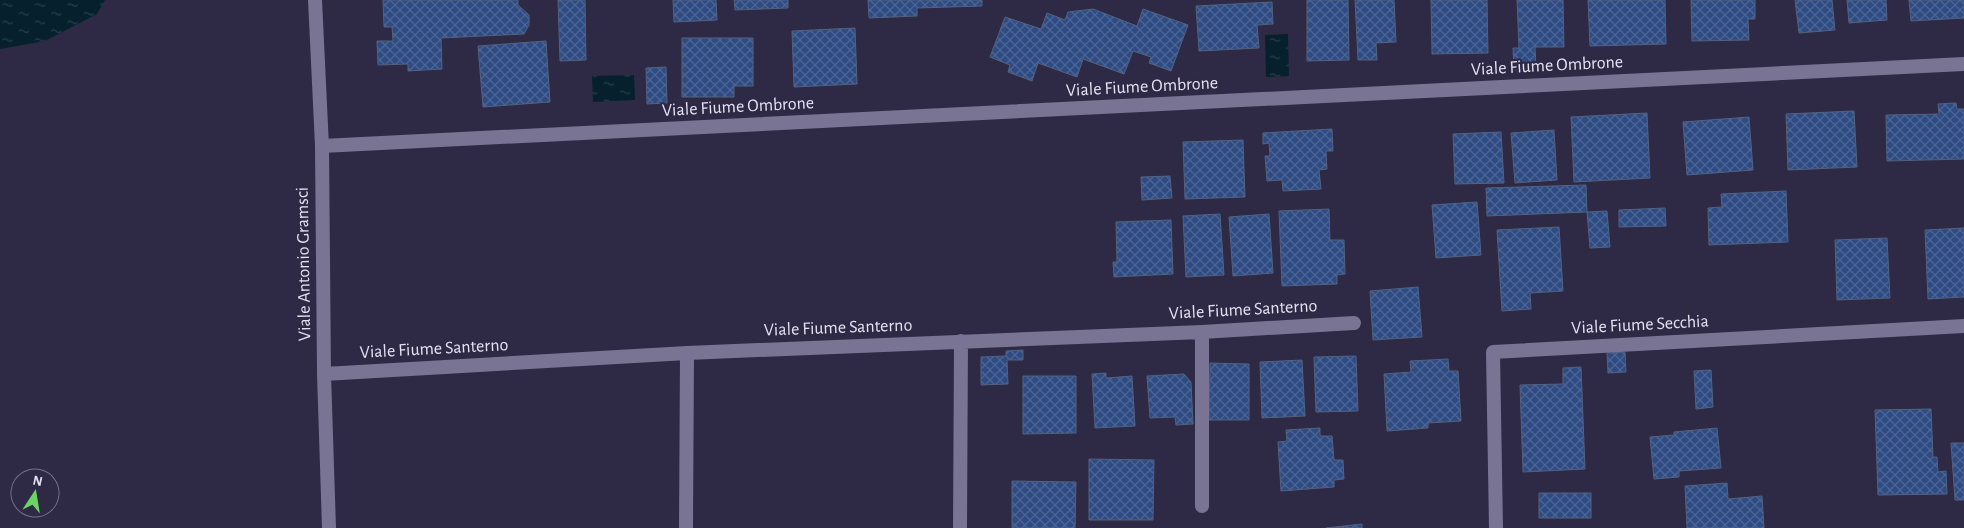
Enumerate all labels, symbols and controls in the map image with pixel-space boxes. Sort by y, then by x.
street label: Viale Fiume Ombrone [1470,53,1624,79]
street label: Viale Fiume Ombrone [1065,74,1219,100]
street label: Viale Fiume Ombrone [661,94,815,120]
street label: Viale Antonio Gramsci [294,187,314,341]
street label: Viale Fiume Santerno [1168,297,1318,323]
street label: Viale Fiume Secchia [1571,312,1709,338]
street label: Viale Fiume Santerno [763,316,913,340]
street label: Viale Fiume Santerno [359,336,509,362]
north arrow [10,468,60,518]
text: N [31,473,44,489]

